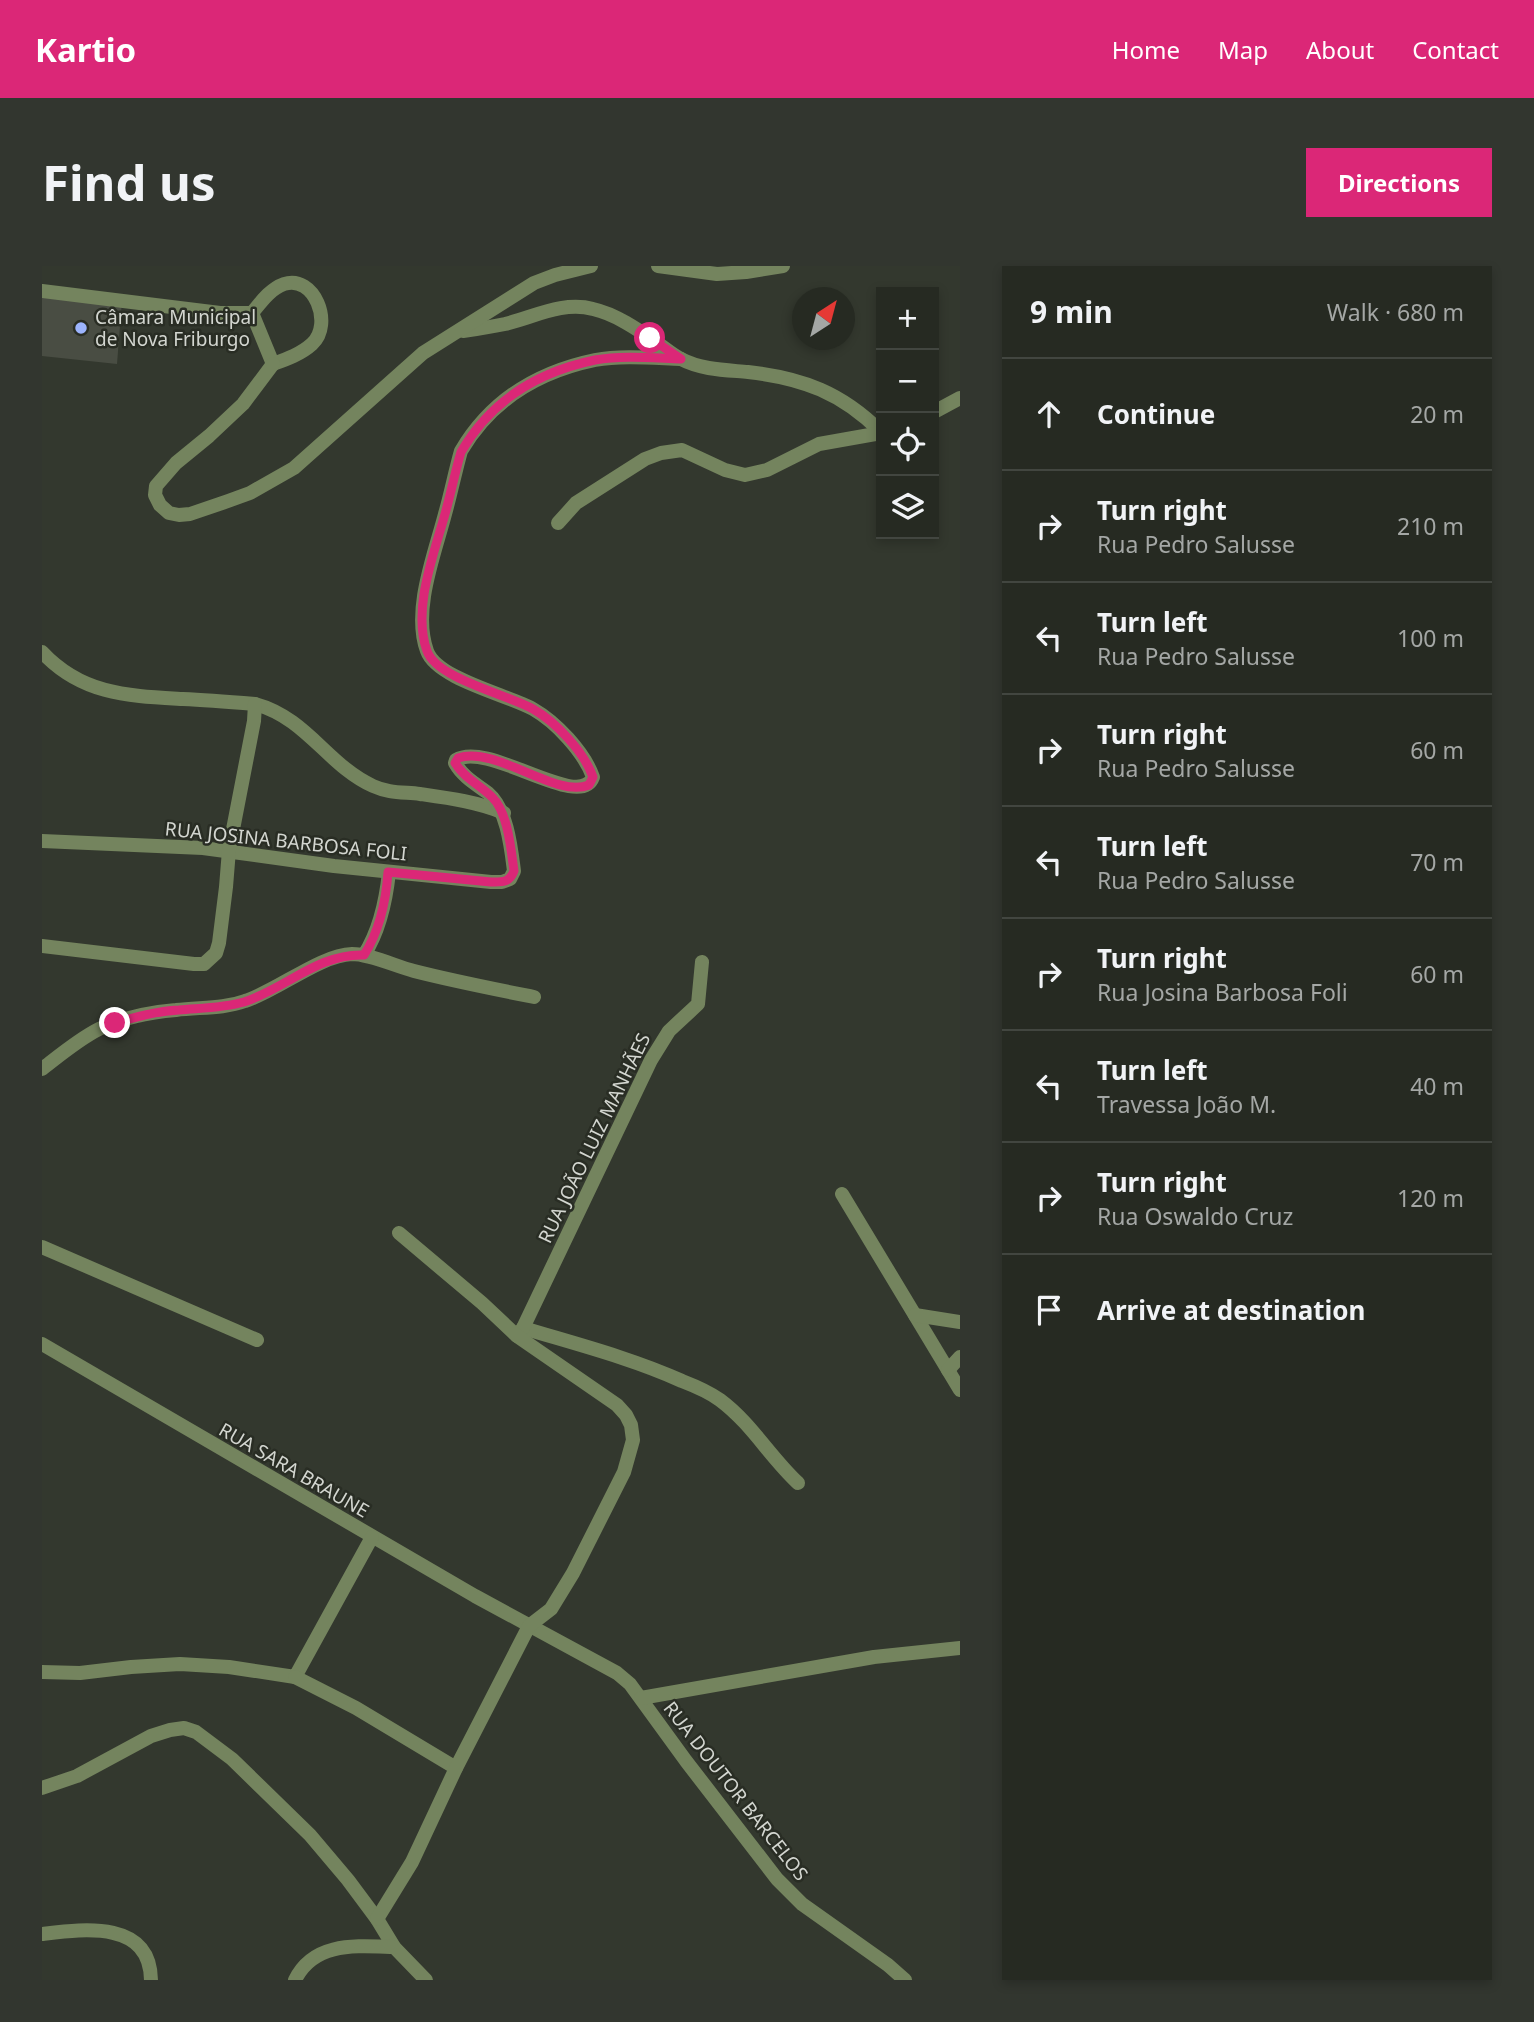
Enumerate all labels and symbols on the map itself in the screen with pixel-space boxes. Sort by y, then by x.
north arrow [792,287,855,350]
place label: Câmara Municipal de Nova Friburgo [95,304,256,352]
marker: Câmara Municipal de Nova Friburgo [73,320,89,336]
route start [634,322,665,353]
street label: RUA JOSINA BARBOSA FOLI [164,815,408,867]
route end [99,1007,130,1038]
street label: RUA JOÃO LUIZ MANHÃES [532,1029,656,1247]
street label: RUA SARA BRAUNE [214,1416,374,1524]
street label: RUA DOUTOR BARCELOS [658,1696,814,1886]

